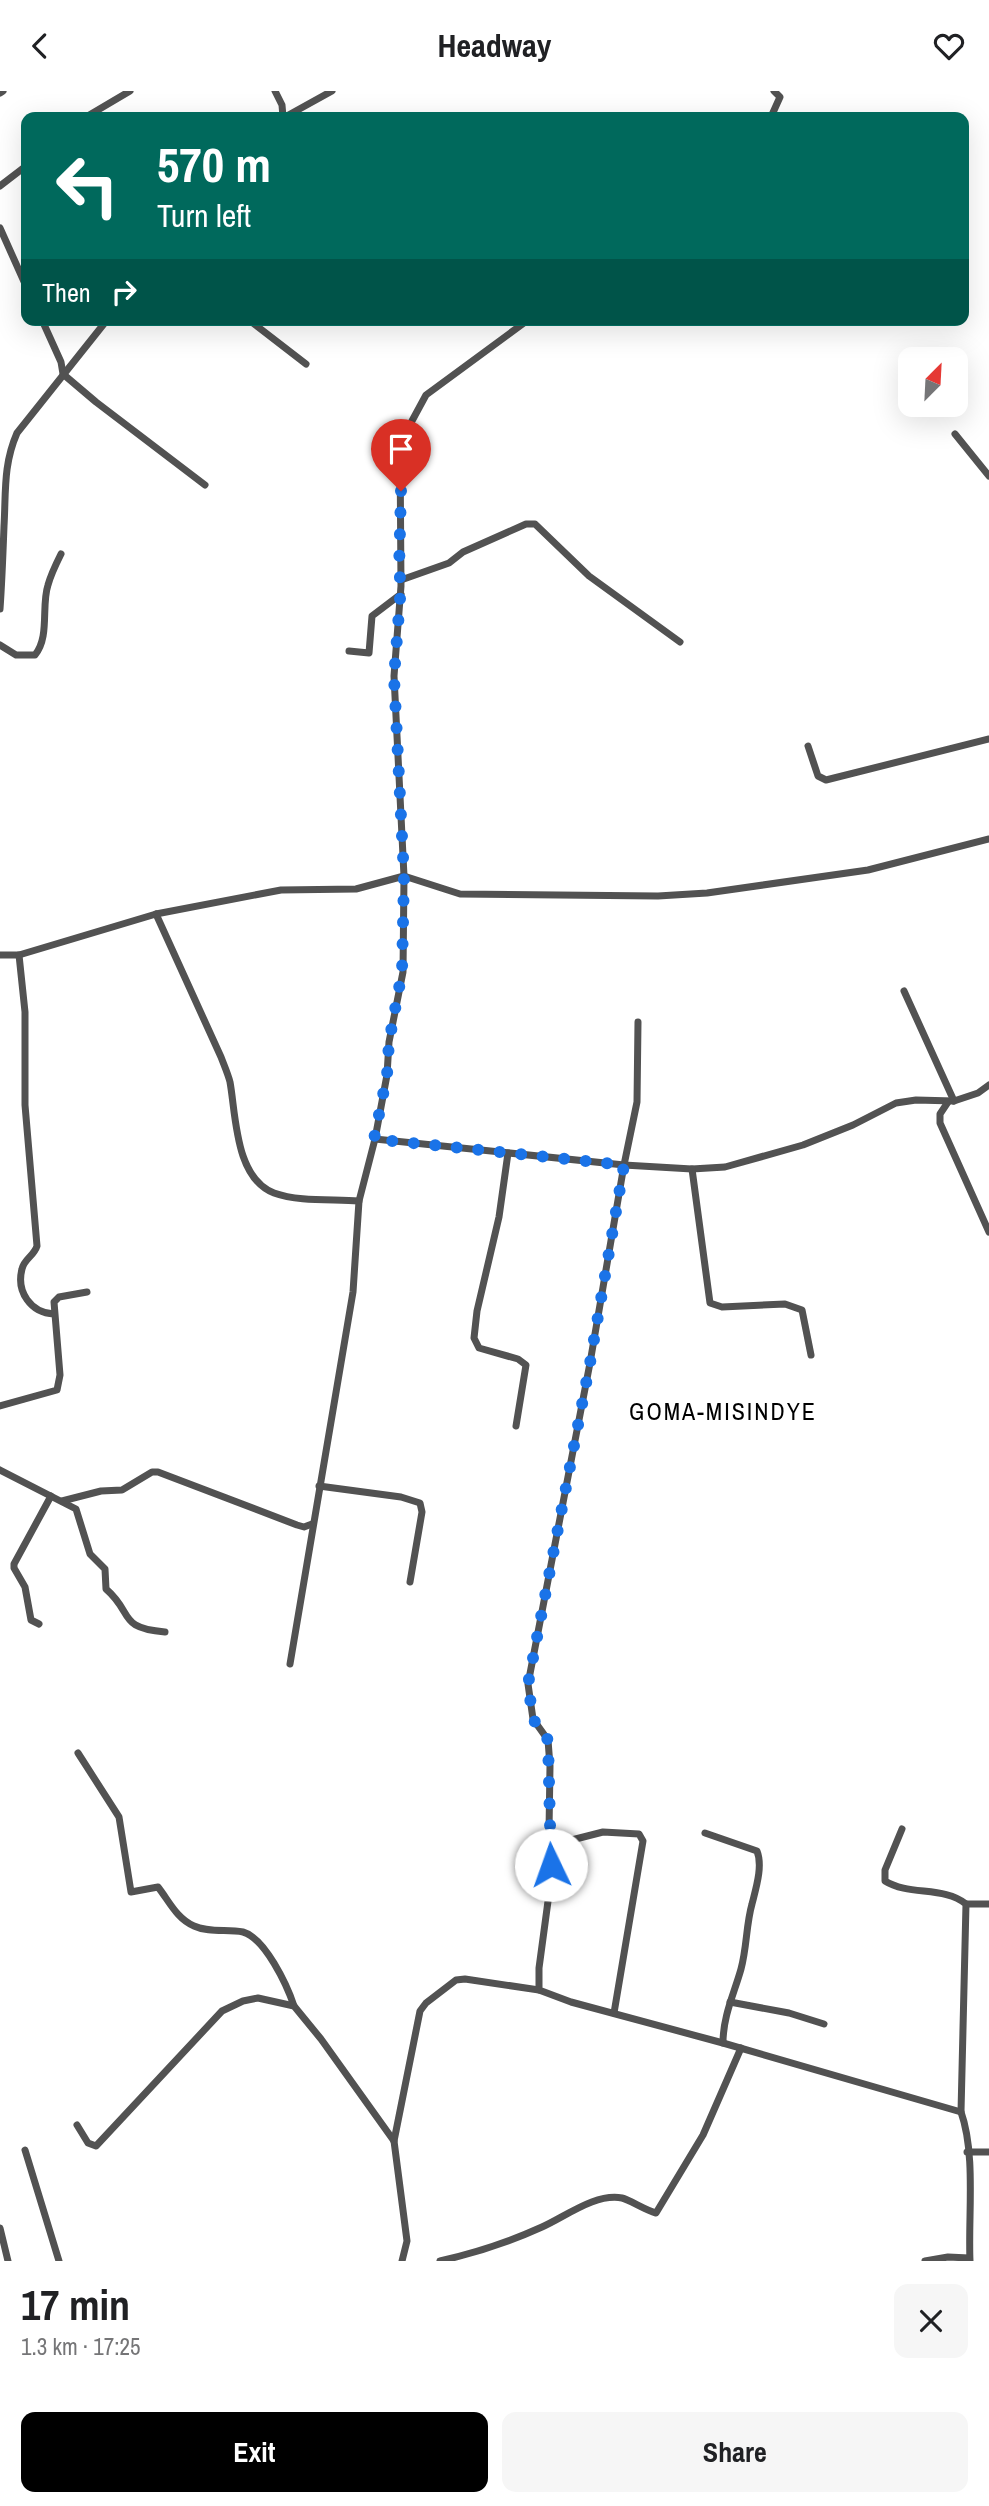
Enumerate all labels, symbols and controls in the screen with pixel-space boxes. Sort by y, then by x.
text: Headway [438,24,551,67]
icon: back [21,27,59,65]
icon: heart [930,27,968,65]
text: 570 m [157,131,271,197]
icon: left [42,140,133,231]
text: Turn left [157,194,251,237]
icon: right [105,273,143,311]
text: Then [42,275,91,310]
north arrow [898,347,968,417]
map controls [898,347,968,417]
pin [371,419,431,491]
icon: arrive [382,430,420,468]
district label: GOMA-MISINDYE [629,1395,817,1427]
position arrow [514,1828,588,1902]
text: 17 min [21,2277,130,2333]
button: close [894,2284,968,2358]
text: 1.3 km · 17:25 [21,2331,141,2362]
button: Exit [21,2412,488,2492]
button: Share [502,2412,968,2492]

